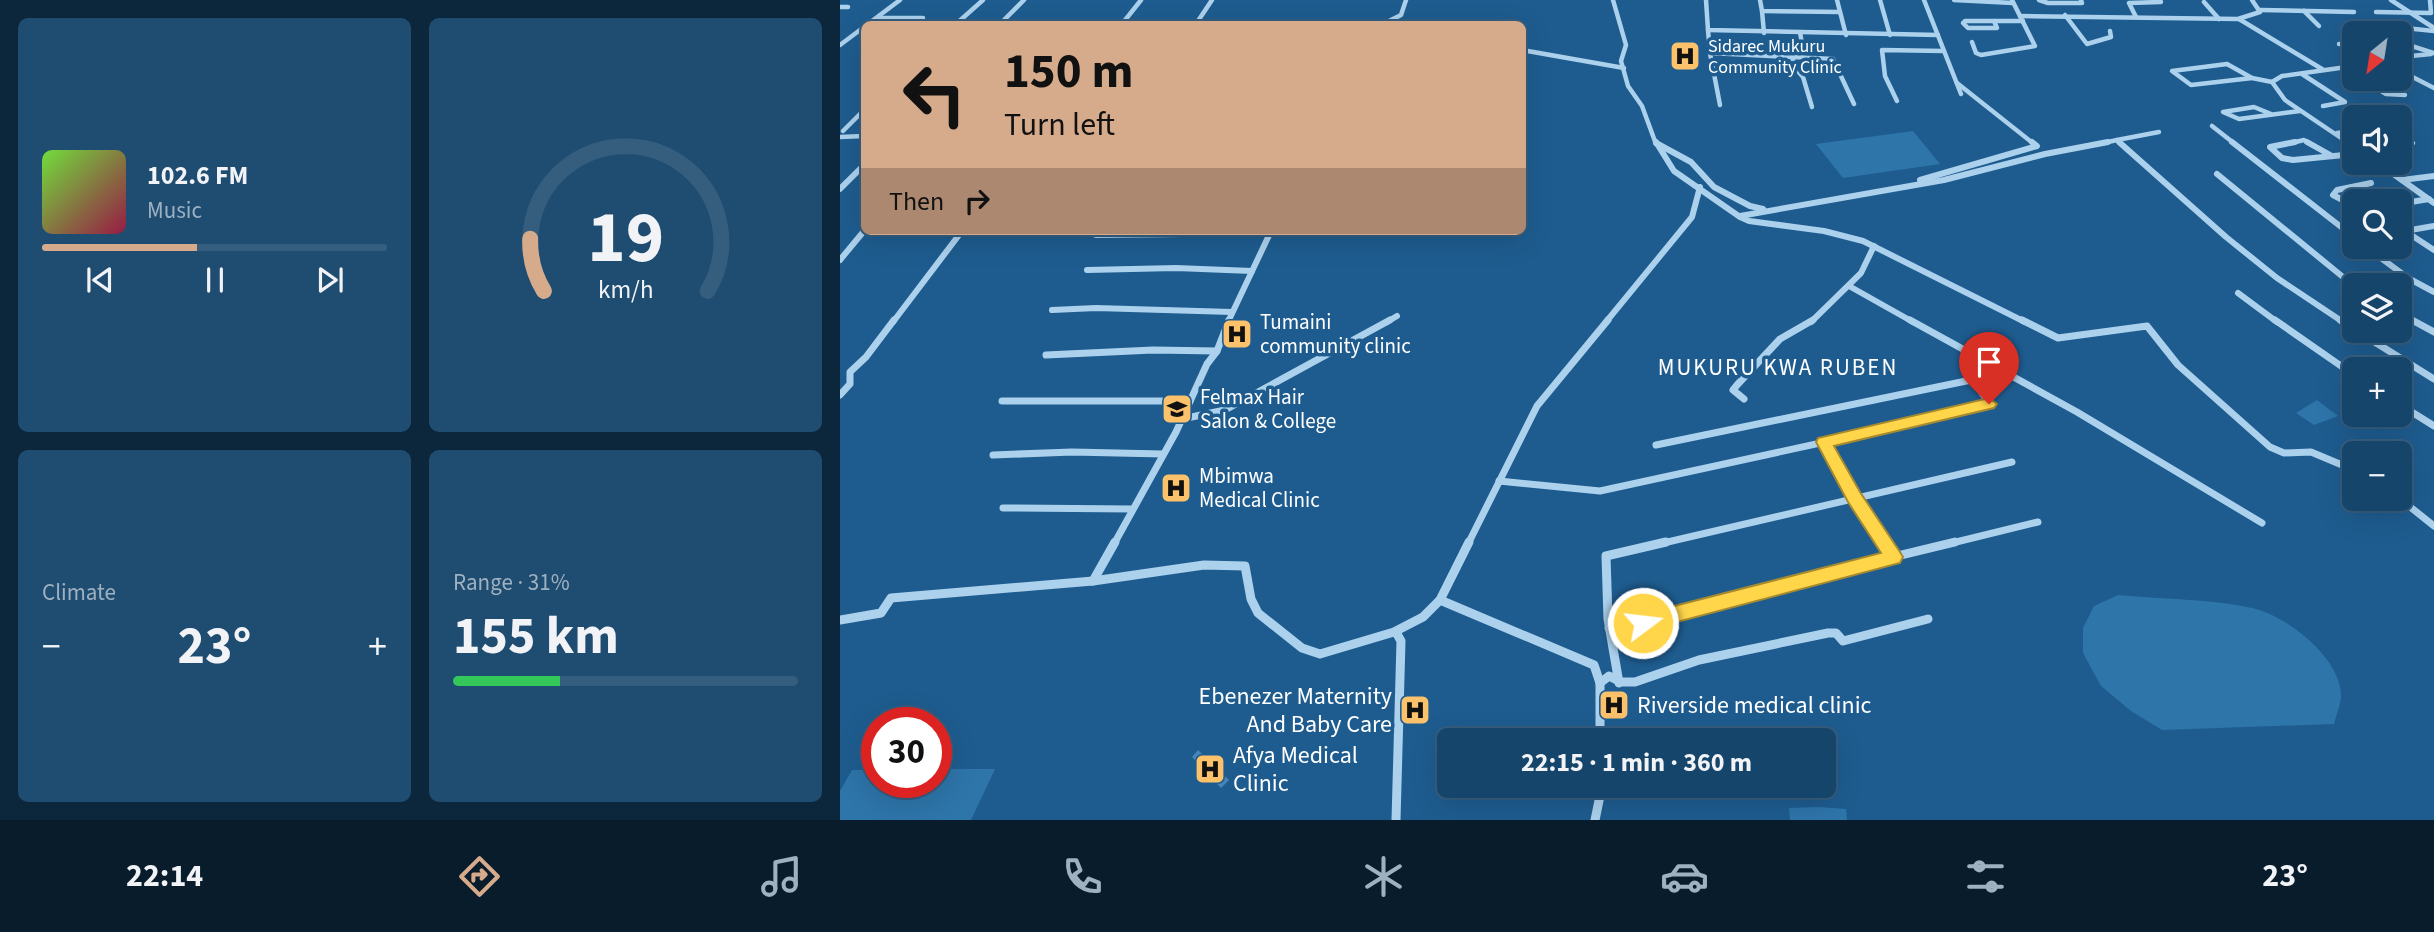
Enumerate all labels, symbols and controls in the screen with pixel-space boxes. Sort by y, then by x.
north arrow [2342,21,2412,91]
map controls [2342,21,2412,511]
place label: Sidarec Mukuru Community Clinic [1708,34,1842,80]
text: 150 m [1004,37,1133,107]
hospital icon: Sidarec Mukuru Community Clinic [1668,39,1702,73]
icon: left [889,49,980,140]
text: Turn left [1004,102,1115,148]
button: sound [2342,105,2412,175]
text: 102.6 FM [147,157,248,194]
icon: right [958,182,996,220]
text: Then [889,183,944,220]
text: 19 [587,186,664,290]
button: search [2342,189,2412,259]
text: Music [147,194,202,227]
icon: previous [81,261,119,299]
icon: pause [196,261,234,299]
icon: next [311,261,349,299]
text: km/h [598,272,653,308]
button: layers [2342,273,2412,343]
place label: Tumaini community clinic [1260,307,1411,361]
hospital icon: Tumaini community clinic [1220,317,1254,351]
pin [1959,332,2019,404]
icon: arrive [1970,343,2008,381]
district label: MUKURU KWA RUBEN [1658,351,1898,384]
button: + [2342,357,2412,427]
place label: Felmax Hair Salon & College [1200,382,1336,436]
school or university icon: Felmax Hair Salon & College [1160,392,1194,426]
button: − [2342,441,2412,511]
place label: Mbimwa Medical Clinic [1199,461,1320,515]
hospital icon: Mbimwa Medical Clinic [1159,471,1193,505]
text: Range · 31% [453,566,570,599]
text: Climate [42,576,116,609]
position arrow [1606,586,1680,660]
text: 155 km [453,600,619,674]
text: 23° [178,610,251,684]
text: − [42,620,61,674]
text: + [368,620,387,674]
place label: Ebenezer Maternity And Baby Care [1199,679,1392,742]
hospital icon: Riverside medical clinic [1597,688,1631,722]
place label: Riverside medical clinic [1637,688,1872,723]
hospital icon: Ebenezer Maternity And Baby Care [1398,693,1432,727]
speed limit sign: 30 [861,707,952,798]
place label: Afya Medical Clinic [1233,738,1358,801]
text: 22:15 · 1 min · 360 m [1521,744,1752,781]
hospital icon: Afya Medical Clinic [1193,752,1227,786]
icon: directions [455,852,504,901]
icon: music [757,852,806,901]
icon: phone [1058,852,1107,901]
icon: climate [1359,852,1408,901]
icon: car [1660,852,1709,901]
icon: filters [1961,852,2010,901]
text: 22:14 [126,853,203,899]
text: 23° [2262,853,2308,899]

